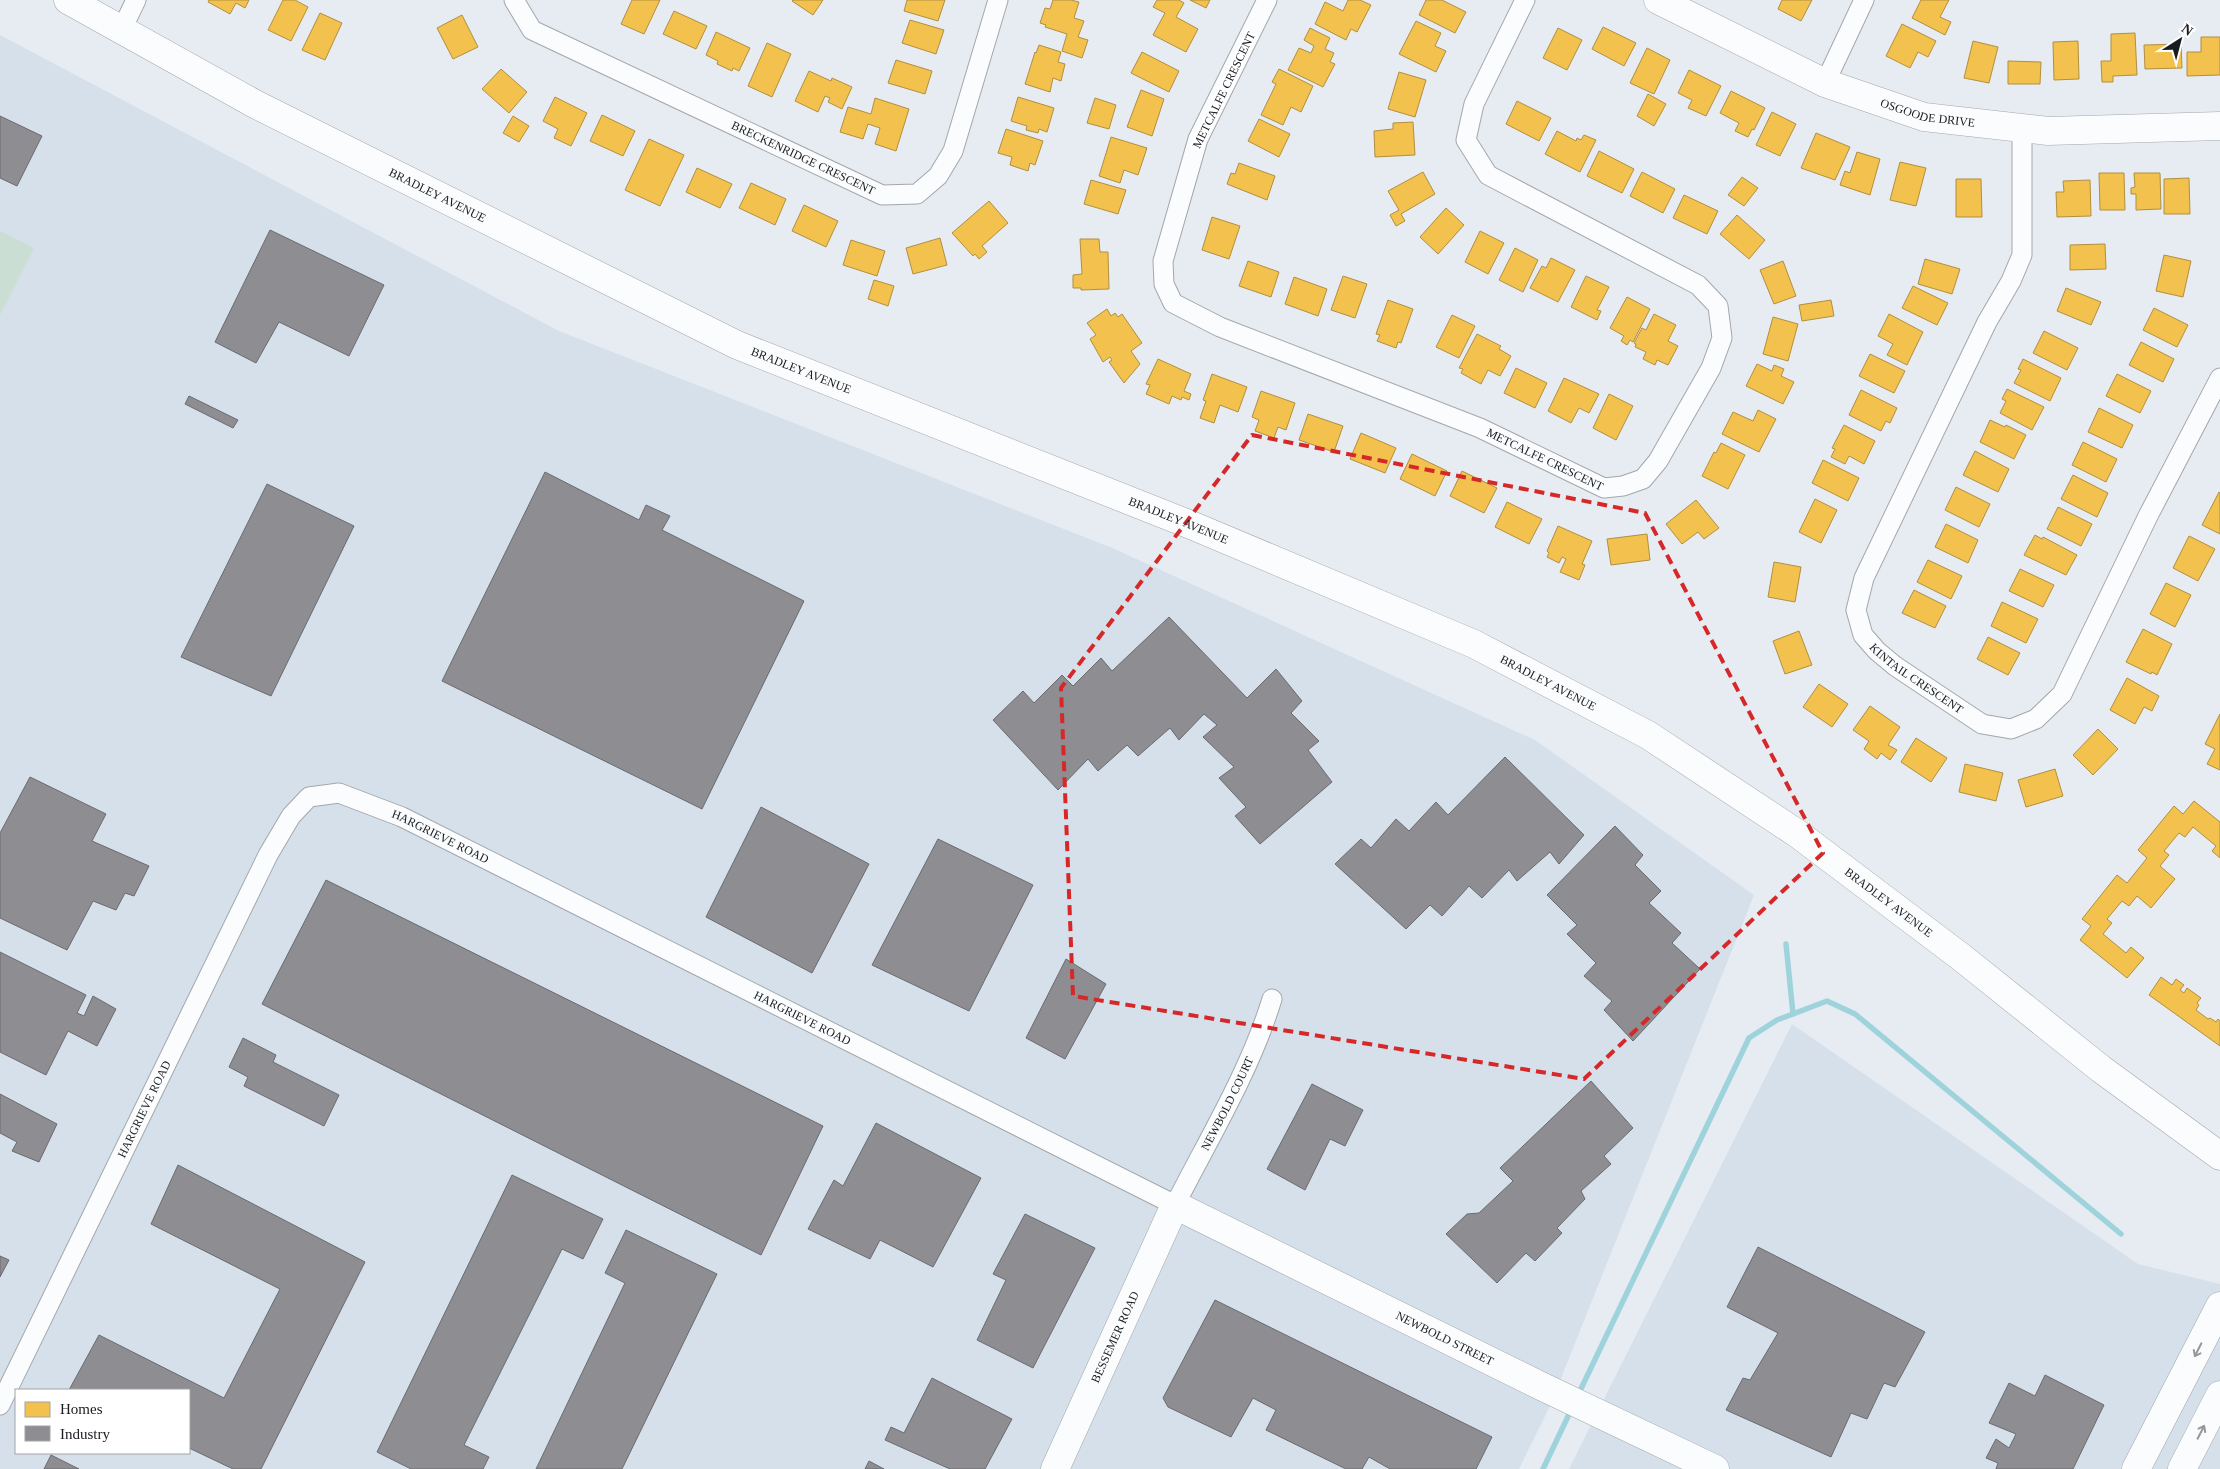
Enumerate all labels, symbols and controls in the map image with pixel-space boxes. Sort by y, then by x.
north arrow [2155,15,2205,65]
text: N [2179,21,2196,39]
street label: METCALFE CRESCENT [1190,29,1259,150]
street label: OSGOODE DRIVE [1878,96,1976,130]
street label: BRECKENRIDGE CRESCENT [729,118,878,198]
street label: BRADLEY AVENUE [387,165,488,225]
street label: BRADLEY AVENUE [749,344,853,397]
street label: METCALFE CRESCENT [1484,425,1606,494]
street label: BRADLEY AVENUE [1127,494,1231,547]
street label: KINTAIL CRESCENT [1867,641,1966,717]
street label: BRADLEY AVENUE [1498,652,1599,714]
street label: HARGRIEVE ROAD [390,807,491,867]
street label: BRADLEY AVENUE [1842,865,1935,940]
street label: HARGRIEVE ROAD [752,988,853,1048]
street label: NEWBOLD COURT [1198,1054,1257,1153]
street label: HARGRIEVE ROAD [115,1058,174,1160]
street label: BESSEMER ROAD [1088,1289,1142,1385]
street label: NEWBOLD STREET [1394,1308,1497,1369]
one-way arrow [2193,1342,2203,1357]
legend [15,1389,190,1454]
text: Homes [60,1401,103,1417]
one-way arrow [2197,1425,2206,1440]
text: Industry [60,1426,110,1442]

